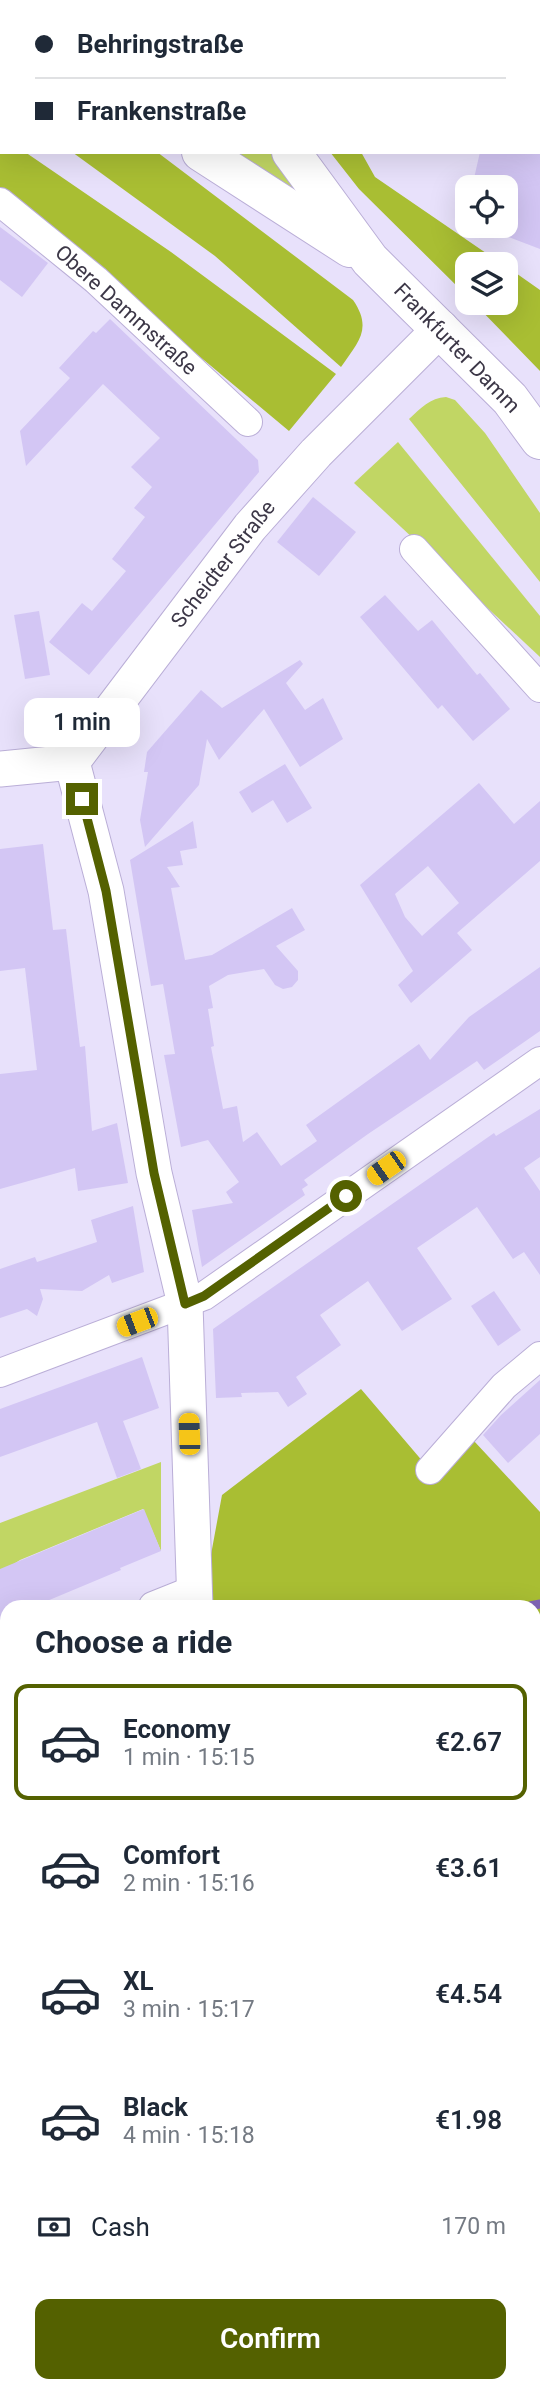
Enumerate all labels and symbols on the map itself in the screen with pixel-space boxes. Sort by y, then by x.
street label: Obere Dammstraße [50,240,202,380]
street label: Frankfurter Damm [389,278,525,418]
street label: Scheidter Straße [166,496,280,632]
callout: 1 min [24,698,140,746]
route end [66,783,98,815]
car [363,1147,410,1189]
route start [330,1180,362,1212]
car [114,1305,161,1339]
car [178,1413,201,1455]

